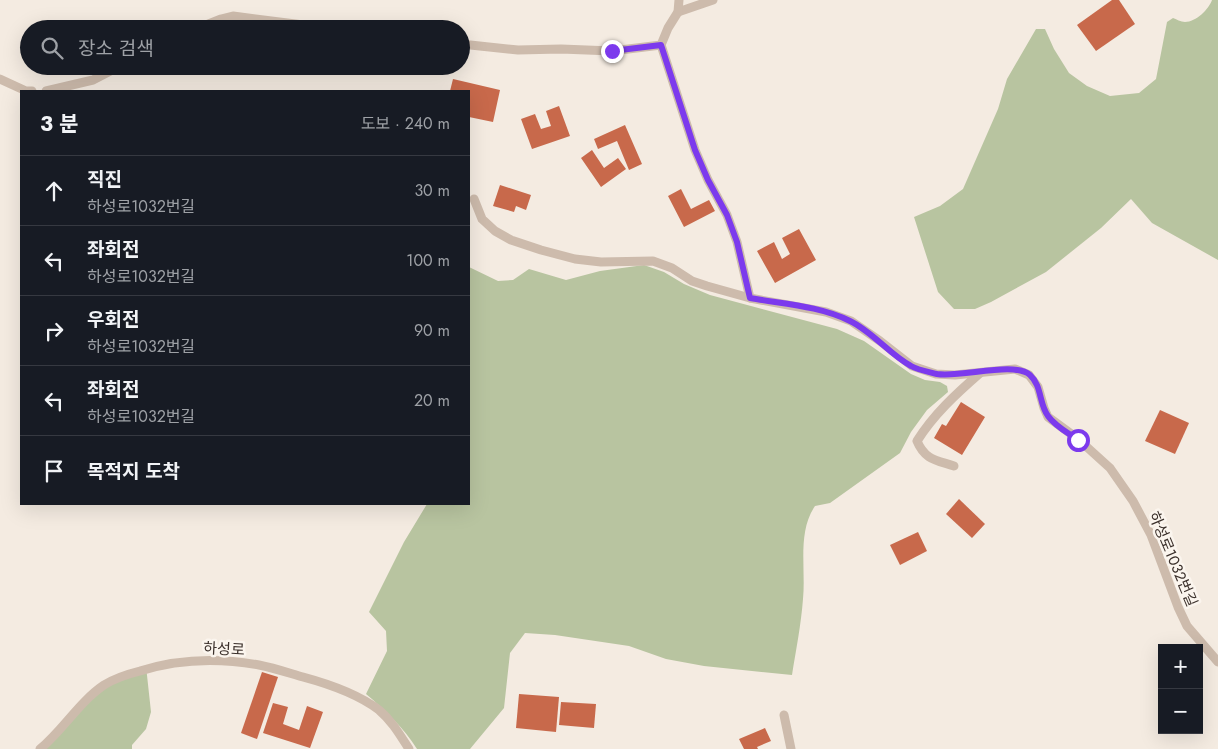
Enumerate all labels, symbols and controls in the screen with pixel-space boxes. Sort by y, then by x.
search box [20,20,470,75]
icon: search [38,34,66,62]
text: 장소 검색 [78,35,154,62]
route end [601,40,624,63]
text: 3 분 [40,109,79,139]
text: 도보 · 240 m [361,112,450,135]
text: 직진 [87,166,122,193]
icon: ahead [40,177,68,205]
text: 30 m [414,179,450,202]
text: 하성로1032번길 [87,195,195,218]
text: 좌회전 [87,236,139,263]
icon: left [40,247,68,275]
text: 100 m [406,249,450,272]
text: 하성로1032번길 [87,265,195,288]
text: 우회전 [87,306,139,333]
icon: right [40,317,68,345]
text: 90 m [414,319,450,342]
text: 하성로1032번길 [87,335,195,358]
text: 좌회전 [87,376,139,403]
icon: left [40,387,68,415]
text: 20 m [414,389,450,412]
text: 하성로1032번길 [87,405,195,428]
route start [1067,429,1090,452]
icon: arrive [40,457,68,485]
text: 목적지 도착 [87,458,180,485]
street label: 하성로1032번길 [1143,508,1203,610]
street label: 하성로 [203,637,245,661]
map controls [1158,644,1203,734]
button: + [1158,644,1203,689]
button: − [1158,689,1203,734]

